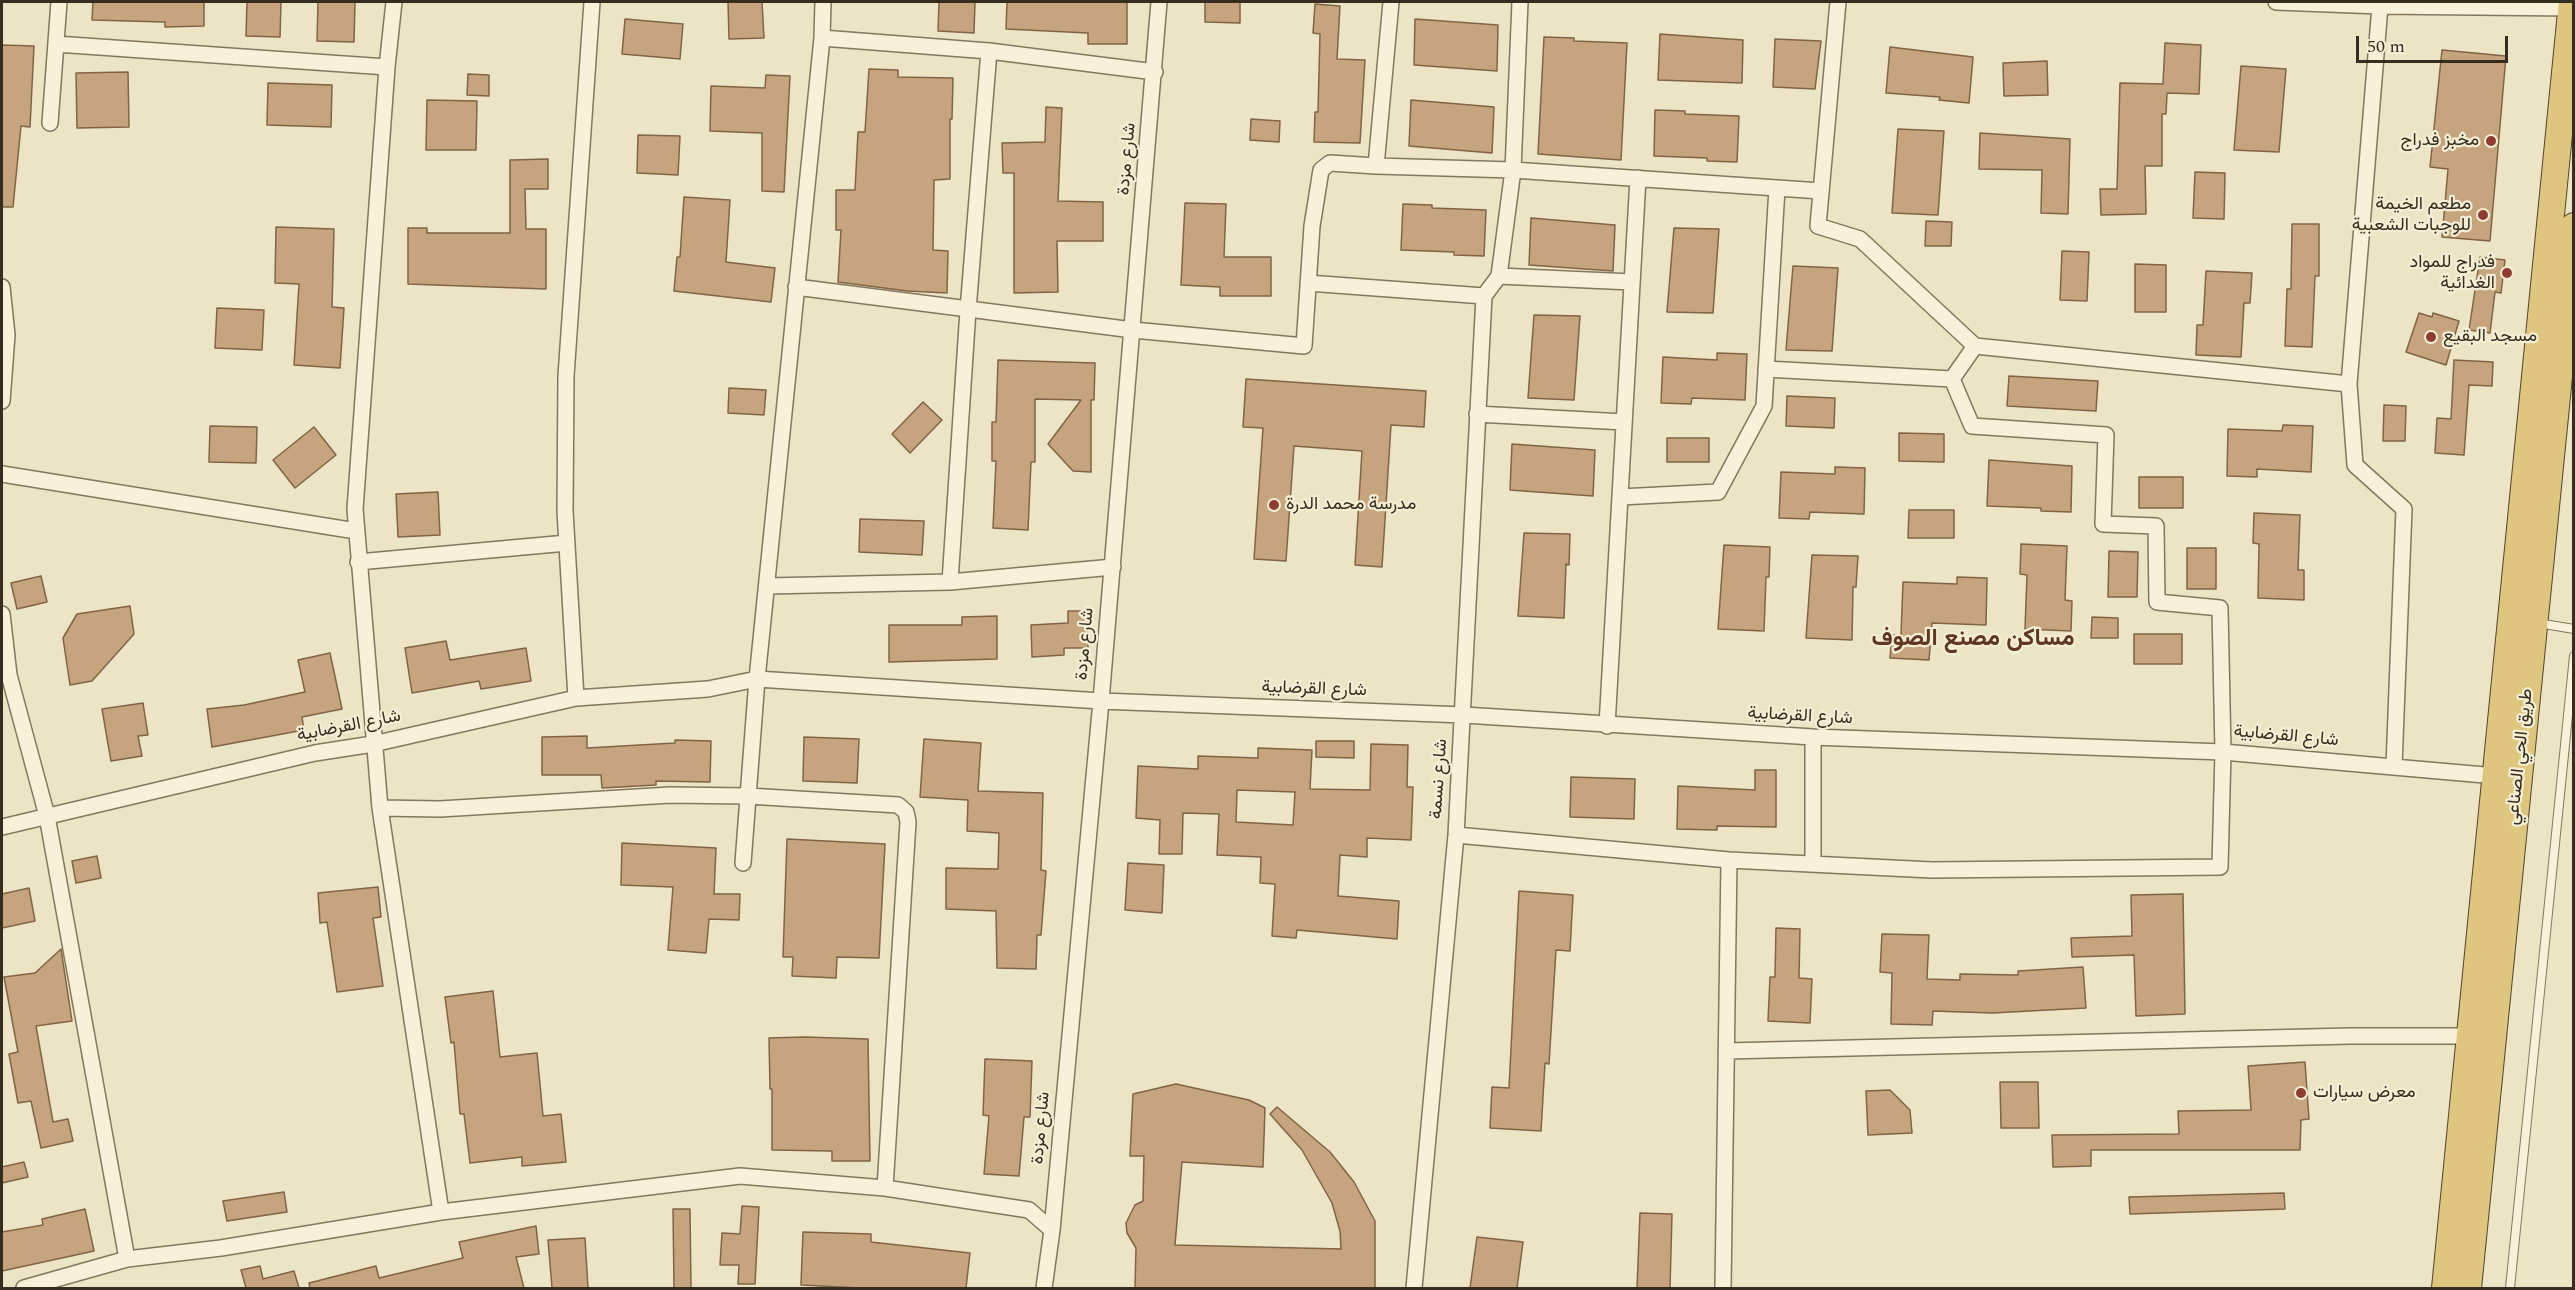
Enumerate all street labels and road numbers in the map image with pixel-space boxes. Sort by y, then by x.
street label: شارع مزدة [1114,122,1142,196]
street label: شارع مزدة [1072,607,1100,681]
street label: شارع القرضابية [1261,677,1367,703]
street label: طريق الحي الصناعي [2503,688,2539,826]
street label: شارع القرضابية [1747,703,1853,731]
street label: شارع القرضابية [295,706,403,748]
street label: شارع القرضابية [2233,722,2339,752]
street label: شارع نسمة [1426,738,1454,820]
street label: شارع مزدة [1028,1091,1056,1165]

